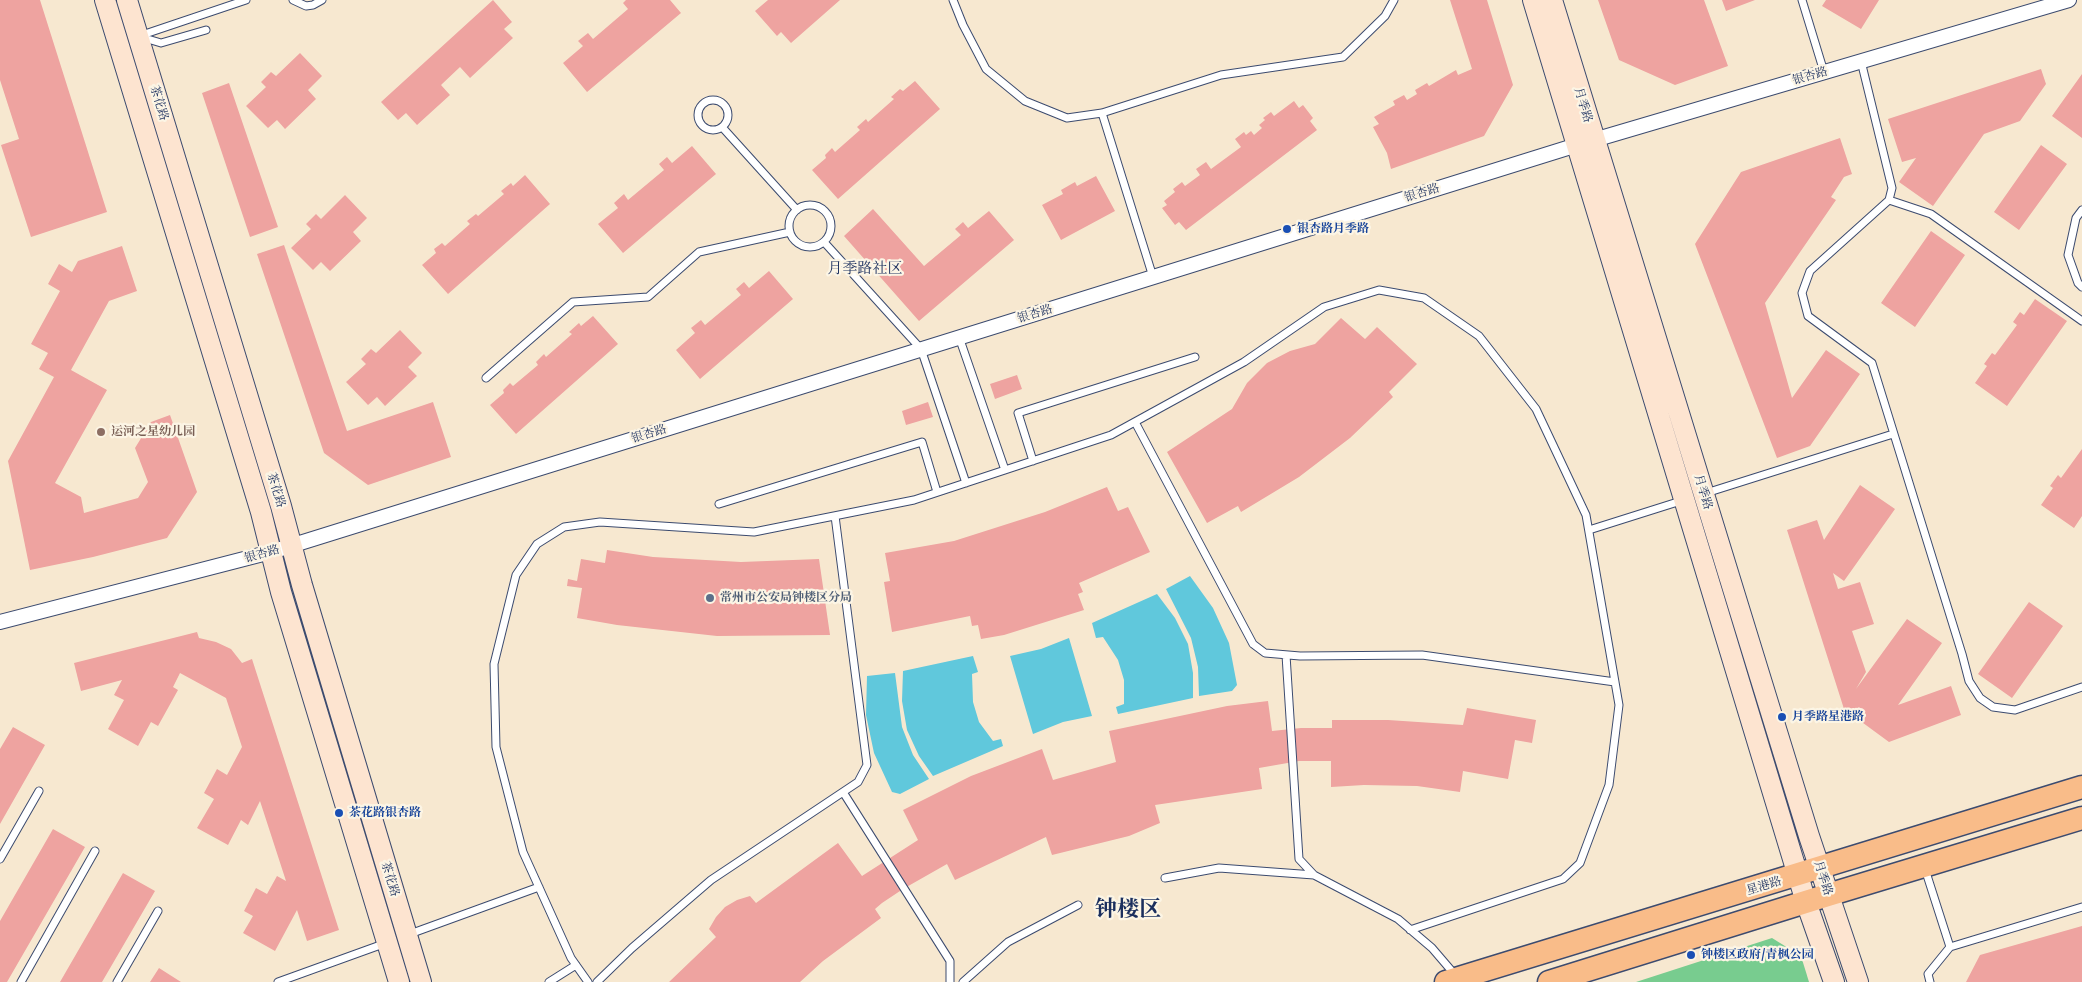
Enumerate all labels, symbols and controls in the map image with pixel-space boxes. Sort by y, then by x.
street label: 银杏路 [1791,64,1829,88]
street label: 茶花路 [147,84,171,122]
street label: 月季路 [1571,86,1595,124]
street label: 银杏路 [1403,181,1441,205]
place label: 银杏路月季路 [1297,222,1369,236]
marker: 银杏路月季路 [1281,223,1293,235]
district label: 月季路社区 [828,260,902,278]
street label: 银杏路 [1016,302,1054,326]
street label: 银杏路 [630,422,668,446]
place label: 运河之星幼儿园 [111,425,195,439]
marker: 运河之星幼儿园 [95,426,107,438]
street label: 茶花路 [264,471,288,509]
street label: 月季路 [1691,473,1715,511]
street label: 银杏路 [243,542,281,566]
place label: 常州市公安局钟楼区分局 [720,591,852,605]
marker: 常州市公安局钟楼区分局 [704,592,716,604]
place label: 月季路星港路 [1792,710,1864,724]
marker: 月季路星港路 [1776,711,1788,723]
place label: 茶花路银杏路 [349,806,421,820]
marker: 茶花路银杏路 [333,807,345,819]
street label: 月季路 [1811,859,1835,897]
street label: 茶花路 [378,860,402,898]
street label: 星港路 [1745,874,1783,898]
district label: 钟楼区 [1095,897,1161,923]
place label: 钟楼区政府/青枫公园 [1701,948,1813,962]
marker: 钟楼区政府/青枫公园 [1685,949,1697,961]

